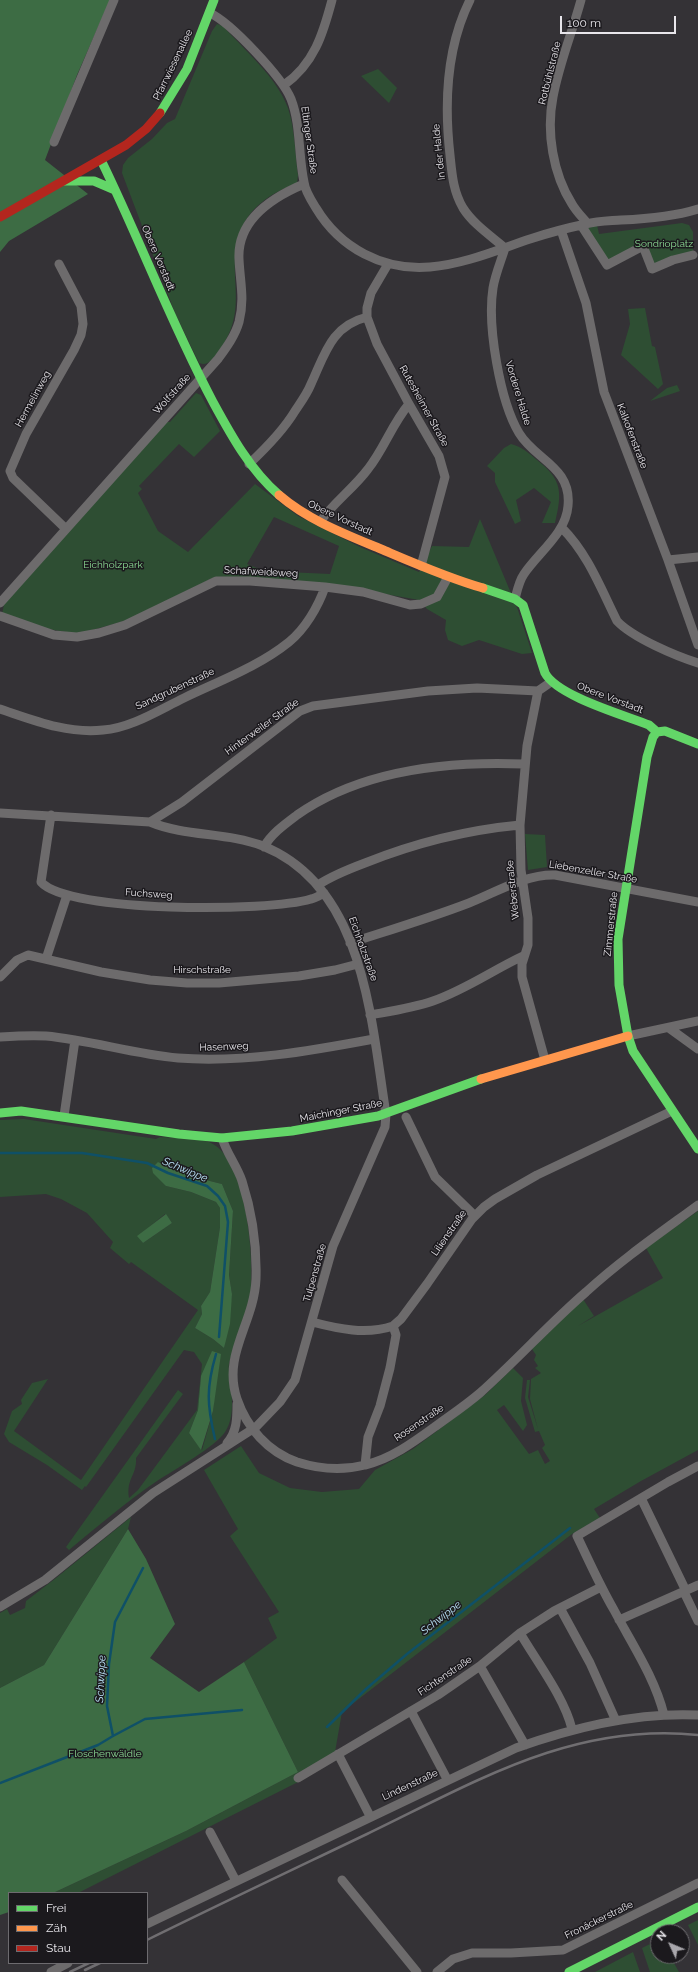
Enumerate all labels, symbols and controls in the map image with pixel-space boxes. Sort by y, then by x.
scale bar [562,8,678,34]
text: 100 m [567,16,601,30]
street label: Pfarrwiesenallee [151,28,195,102]
street label: Rotbühlstraße [536,40,564,106]
street label: Eltinger Straße [298,106,320,174]
street label: In der Halde [430,123,448,181]
street label: Obere Vorstadt [139,223,177,293]
park label: Sondrioplatz [635,238,693,250]
street label: Vordere Halde [502,359,534,427]
street label: Rutesheimer Straße [397,363,451,449]
street label: Hermelinweg [13,369,53,429]
street label: Wolfstraße [151,371,193,417]
street label: Kalkofenstraße [614,402,650,470]
street label: Obere Vorstadt [306,498,374,538]
park label: Eichholzpark [83,559,143,571]
street label: Schafweideweg [224,564,298,580]
street label: Sandgrubenstraße [134,665,216,713]
street label: Obere Vorstadt [575,680,645,716]
street label: Hinterweiler Straße [223,696,301,758]
street label: Liebenzeller Straße [548,858,638,886]
street label: Weberstraße [504,860,522,920]
street label: Fuchsweg [125,886,173,902]
street label: Zimmerstraße [602,891,620,957]
street label: Eichholzstraße [346,915,380,983]
street label: Hirschstraße [173,964,231,976]
street label: Hasenweg [199,1040,249,1054]
street label: Maichinger Straße [299,1097,383,1125]
water label: Schwippe [160,1155,210,1185]
street label: Lilienstraße [429,1208,469,1258]
street label: Tulpenstraße [301,1242,329,1304]
street label: Rosenstraße [392,1402,446,1444]
water label: Schwippe [418,1598,464,1638]
street label: Fichtenstraße [416,1653,474,1699]
water label: Schwippe [93,1655,109,1703]
park label: Floschenwäldle [68,1748,142,1760]
street label: Lindenstraße [380,1767,440,1803]
legend [8,1892,148,1964]
street label: Fronäckerstraße [563,1898,635,1942]
text: Frei [46,1901,66,1915]
text: Zäh [46,1921,67,1935]
north arrow [650,1924,690,1964]
text: N [654,1928,669,1944]
text: Stau [46,1941,71,1955]

